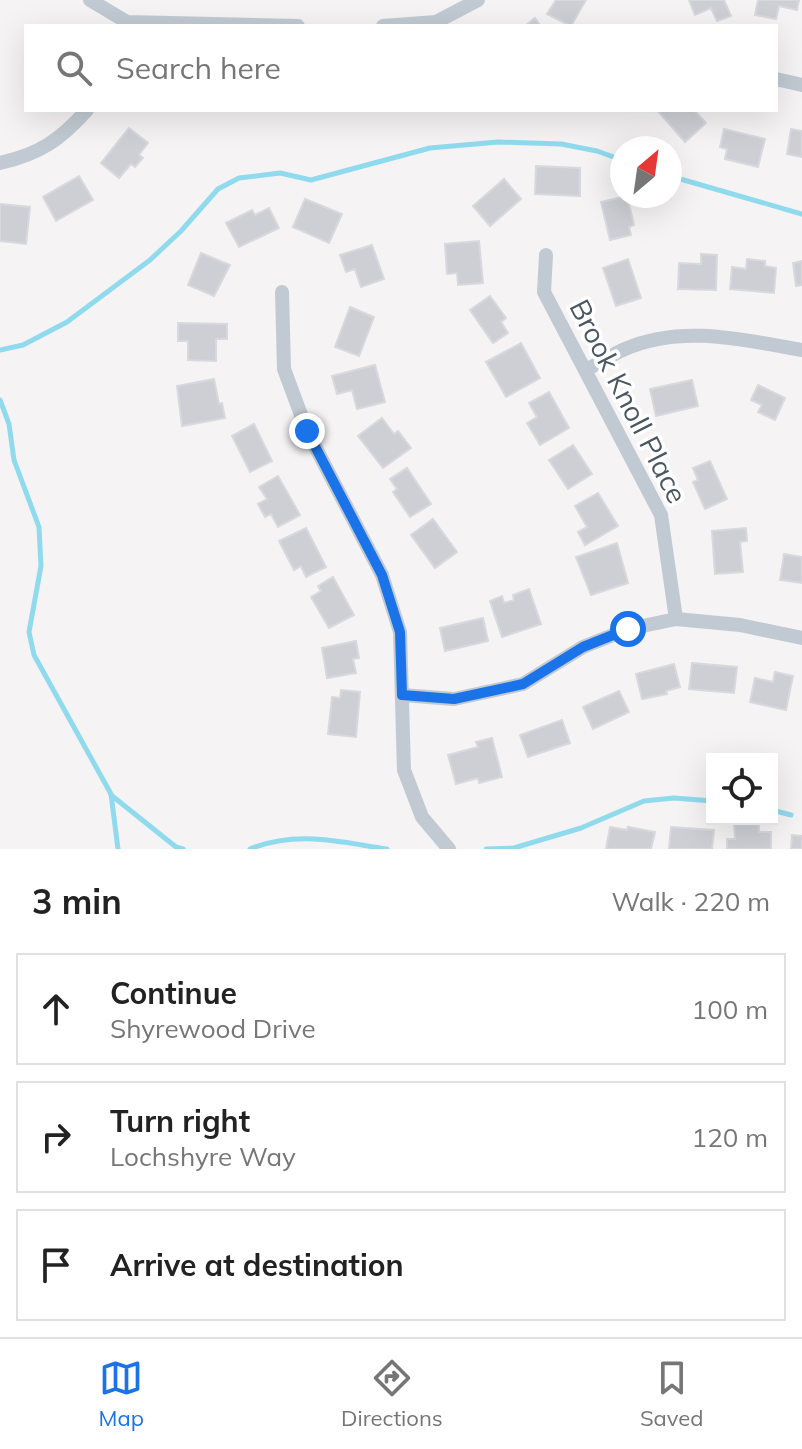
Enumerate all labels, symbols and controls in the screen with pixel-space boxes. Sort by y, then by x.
search box [24,24,778,112]
icon: search [52,46,96,90]
text: Search here [116,49,281,87]
north arrow [610,136,682,208]
street label: Brook Knoll Place [563,293,695,509]
route end [289,413,325,449]
route start [610,611,646,647]
map controls [706,753,778,825]
button: locate [706,753,778,825]
text: 3 min [32,880,122,923]
text: Walk · 220 m [611,885,770,918]
text: Continue [110,974,237,1012]
icon: ahead [34,987,78,1031]
text: 100 m [692,993,768,1026]
text: Shyrewood Drive [110,1012,316,1045]
text: Turn right [110,1102,250,1140]
icon: right [34,1115,78,1159]
text: 120 m [692,1121,768,1154]
text: Lochshyre Way [110,1140,296,1173]
icon: arrive [34,1243,78,1287]
text: Arrive at destination [110,1246,404,1284]
tab: Map [99,1356,144,1432]
tab: Directions [341,1356,443,1432]
tab: Saved [640,1356,703,1432]

